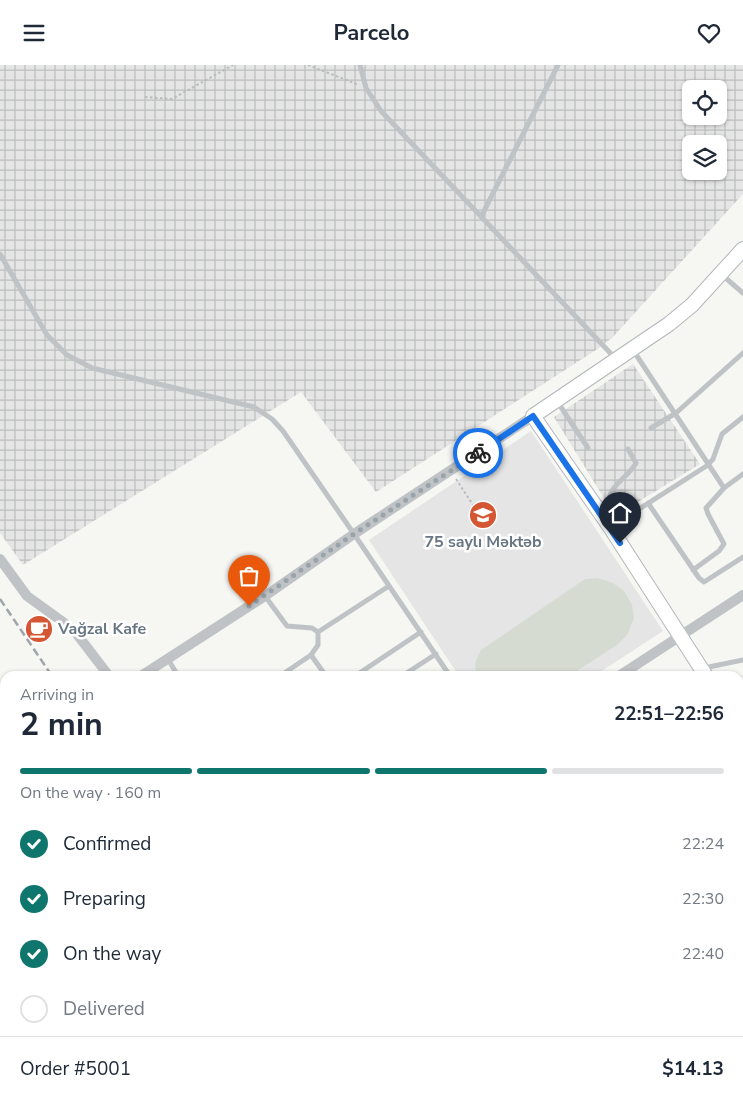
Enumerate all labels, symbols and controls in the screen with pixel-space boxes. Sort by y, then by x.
text: Parcelo [334,18,410,48]
icon: menu [20,19,48,47]
icon: heart [695,19,723,47]
map controls [682,80,727,180]
button: locate [682,80,727,125]
button: layers [682,135,727,180]
courier [453,428,503,478]
icon: bike [464,439,492,467]
pin [599,492,641,543]
icon: home [606,499,634,527]
school or university icon: 75 saylı Məktəb [468,500,498,530]
place label: 75 saylı Məktəb [424,531,542,553]
pin [228,555,270,606]
icon: bag [235,562,263,590]
cafe icon: Vağzal Kafe [24,614,54,644]
place label: Vağzal Kafe [57,618,147,640]
text: Arriving in [20,684,94,706]
text: 22:51–22:56 [614,701,724,727]
text: 2 min [20,703,103,746]
text: On the way · 160 m [20,782,161,804]
icon: check [20,830,48,858]
text: Confirmed [63,831,151,857]
text: 22:24 [682,833,724,855]
icon: check [20,885,48,913]
text: Preparing [63,886,146,912]
text: 22:30 [682,888,724,910]
icon: check [20,940,48,968]
text: On the way [63,941,161,967]
text: 22:40 [682,943,724,965]
text: Delivered [63,996,145,1022]
text: Order #5001 [20,1056,131,1082]
text: $14.13 [662,1056,724,1082]

